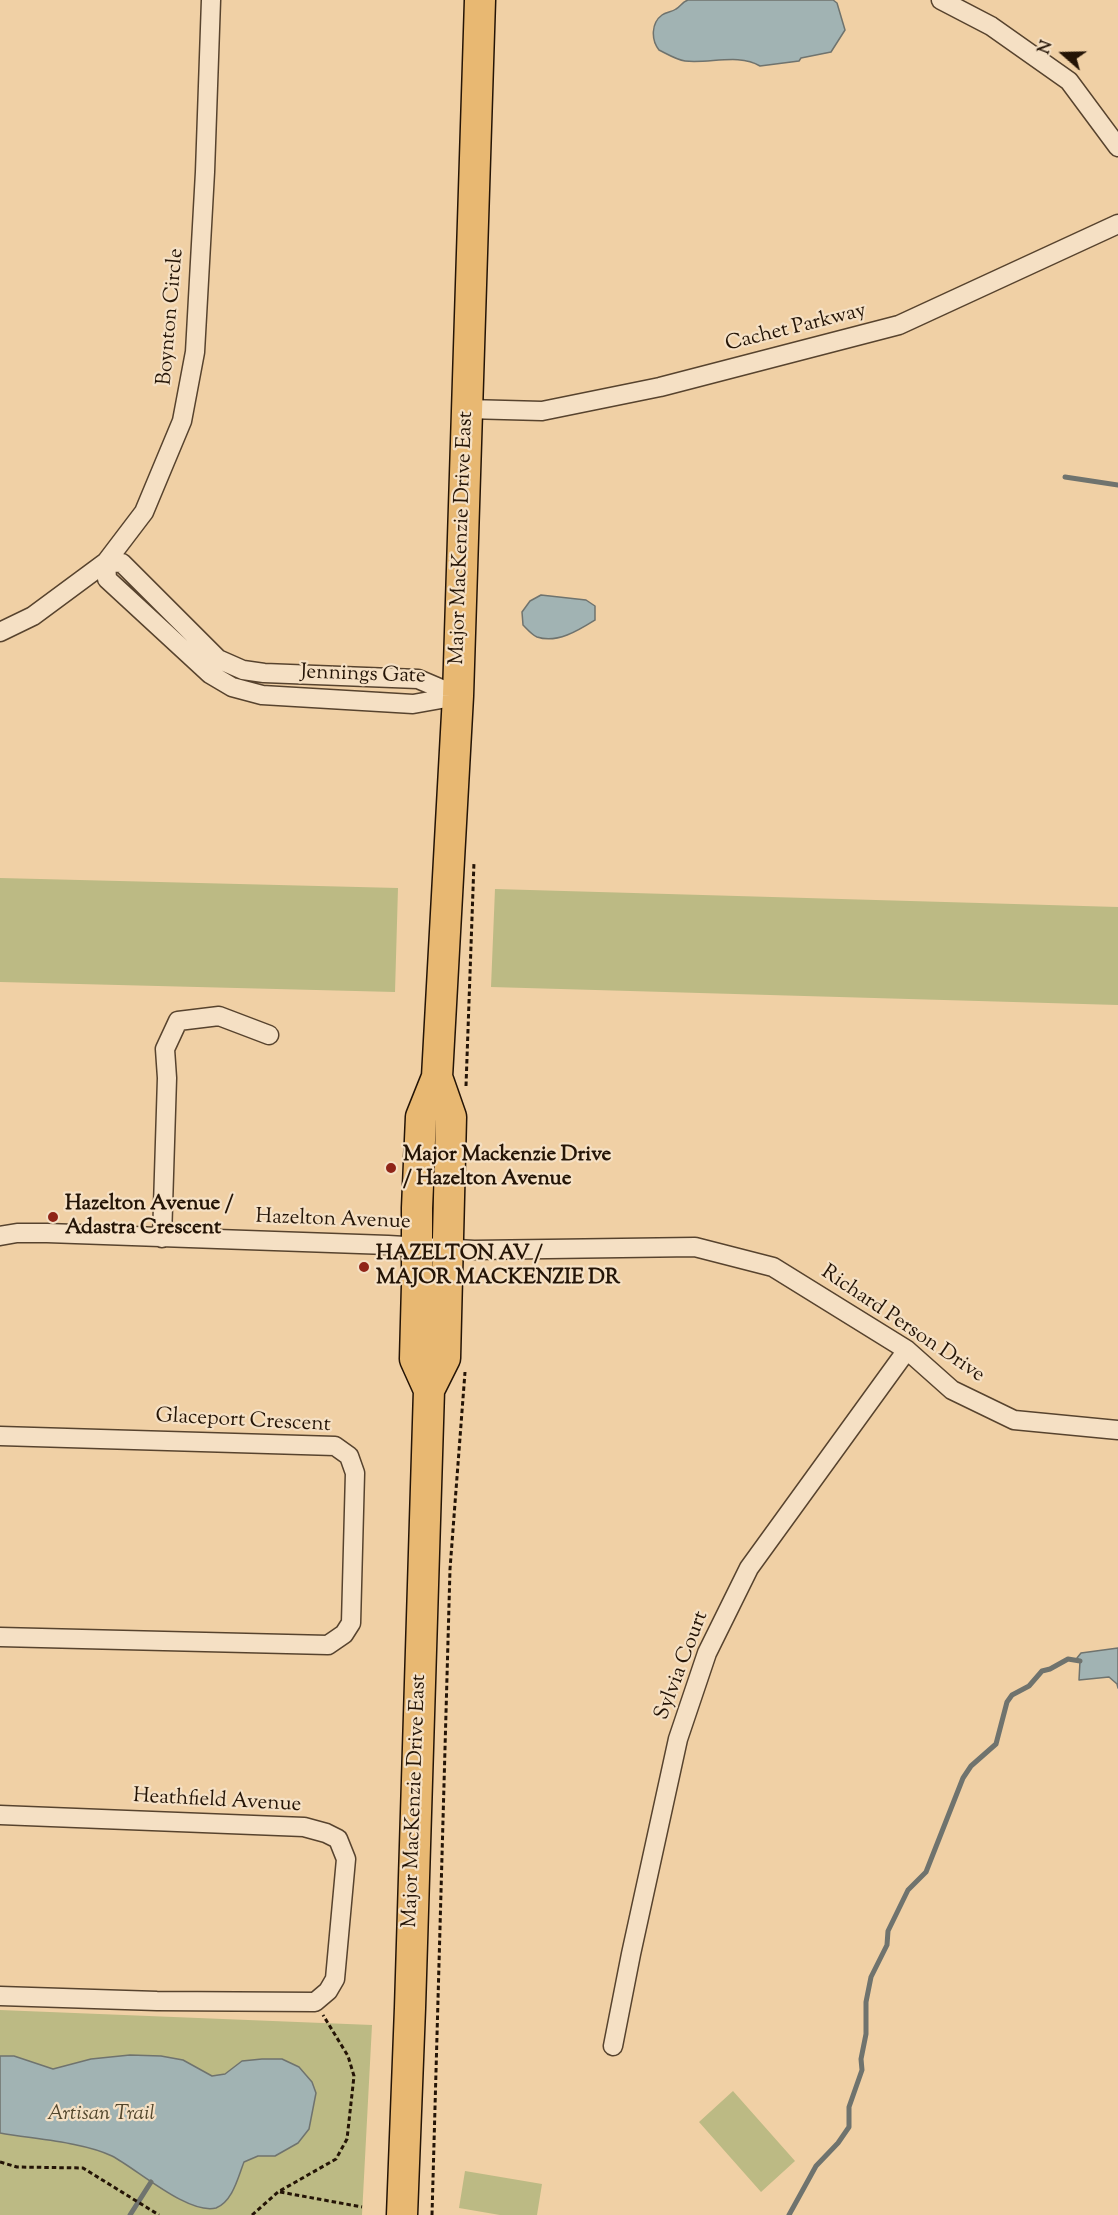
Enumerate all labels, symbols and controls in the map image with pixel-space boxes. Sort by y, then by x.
north arrow [1034,24,1094,84]
text: N [1034,38,1060,58]
street label: Boynton Circle [153,247,191,387]
street label: Cachet Parkway [723,299,869,359]
street label: Major MacKenzie Drive East [446,411,480,665]
street label: Jennings Gate [300,661,426,691]
place label: Major Mackenzie Drive / Hazelton Avenue [403,1143,611,1193]
marker: Major Mackenzie Drive / Hazelton Avenue [384,1161,398,1175]
place label: Hazelton Avenue / Adastra Crescent [65,1192,233,1242]
street label: Hazelton Avenue [255,1206,411,1236]
marker: Hazelton Avenue / Adastra Crescent [46,1210,60,1224]
place label: HAZELTON AV / MAJOR MACKENZIE DR [376,1242,620,1292]
marker: HAZELTON AV / MAJOR MACKENZIE DR [357,1260,371,1274]
street label: Richard Person Drive [815,1261,989,1389]
street label: Glaceport Crescent [155,1405,331,1439]
street label: Sylvia Court [651,1608,715,1724]
street label: Major MacKenzie Drive East [399,1674,433,1928]
street label: Heathfield Avenue [132,1785,302,1819]
park label: Artisan Trail [47,2102,155,2128]

